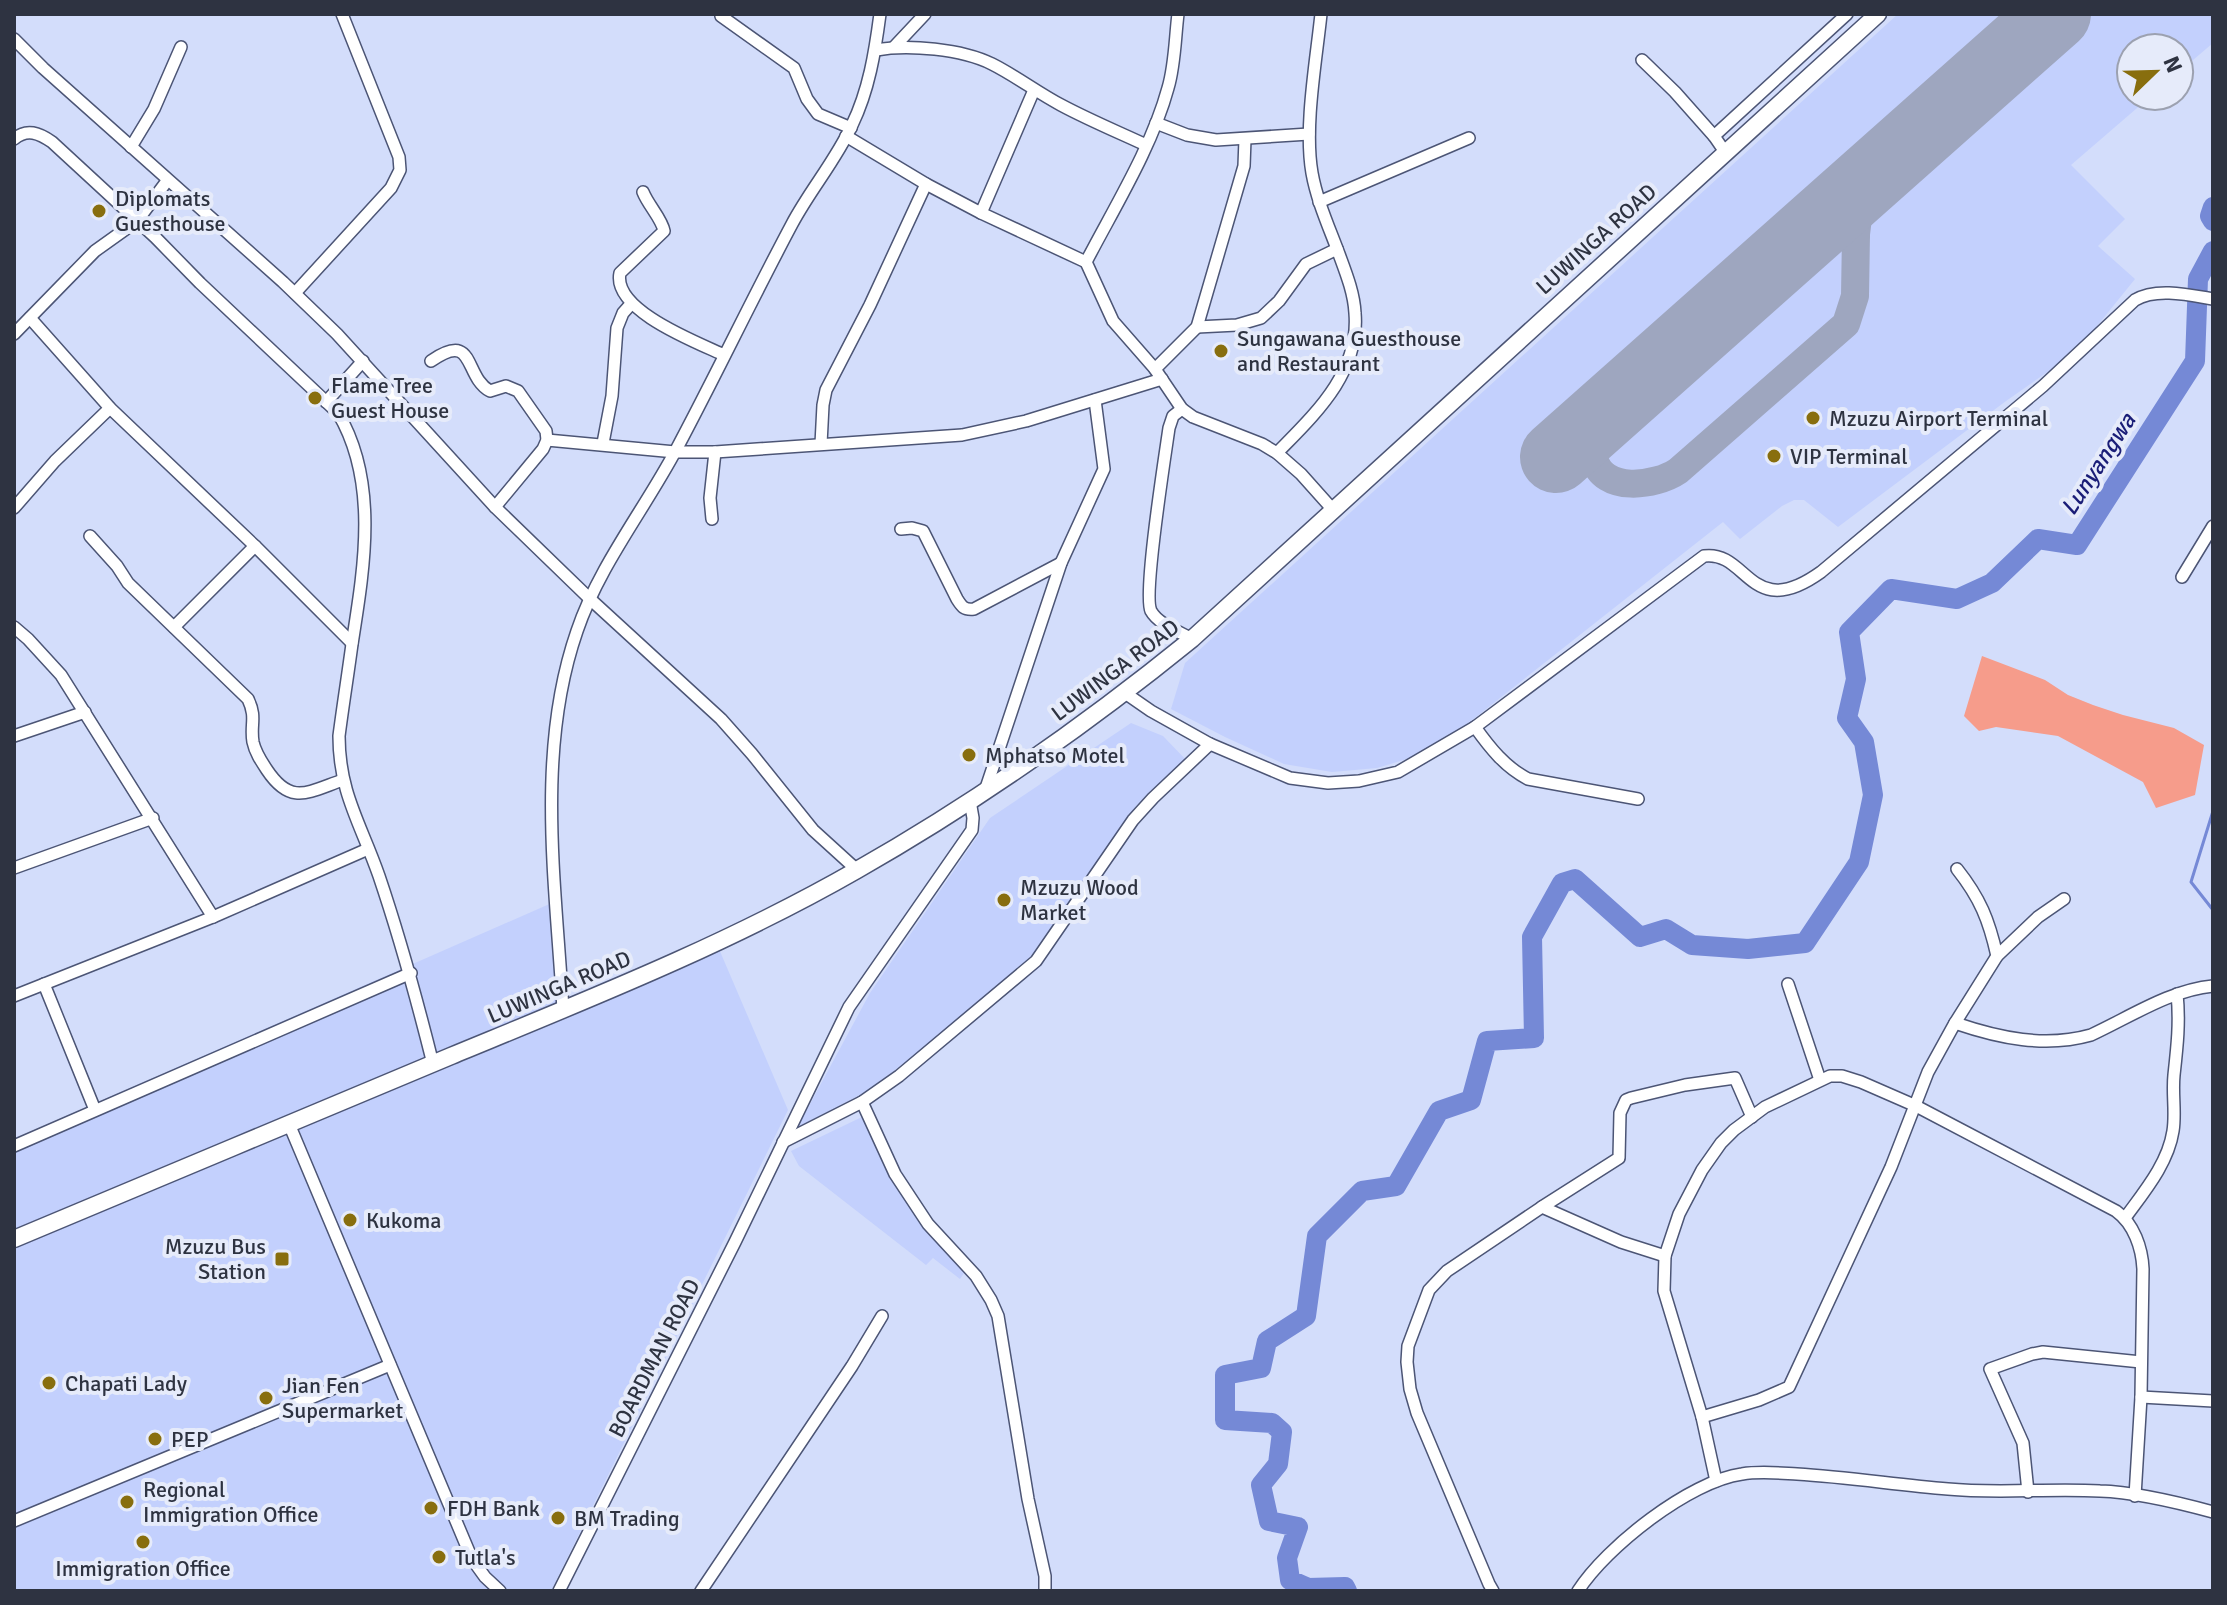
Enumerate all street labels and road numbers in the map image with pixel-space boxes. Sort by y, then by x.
street label: LUWINGA ROAD [1530,178,1662,300]
street label: LUWINGA ROAD [1046,613,1184,727]
street label: LUWINGA ROAD [483,945,635,1029]
street label: BOARDMAN ROAD [602,1274,706,1442]

